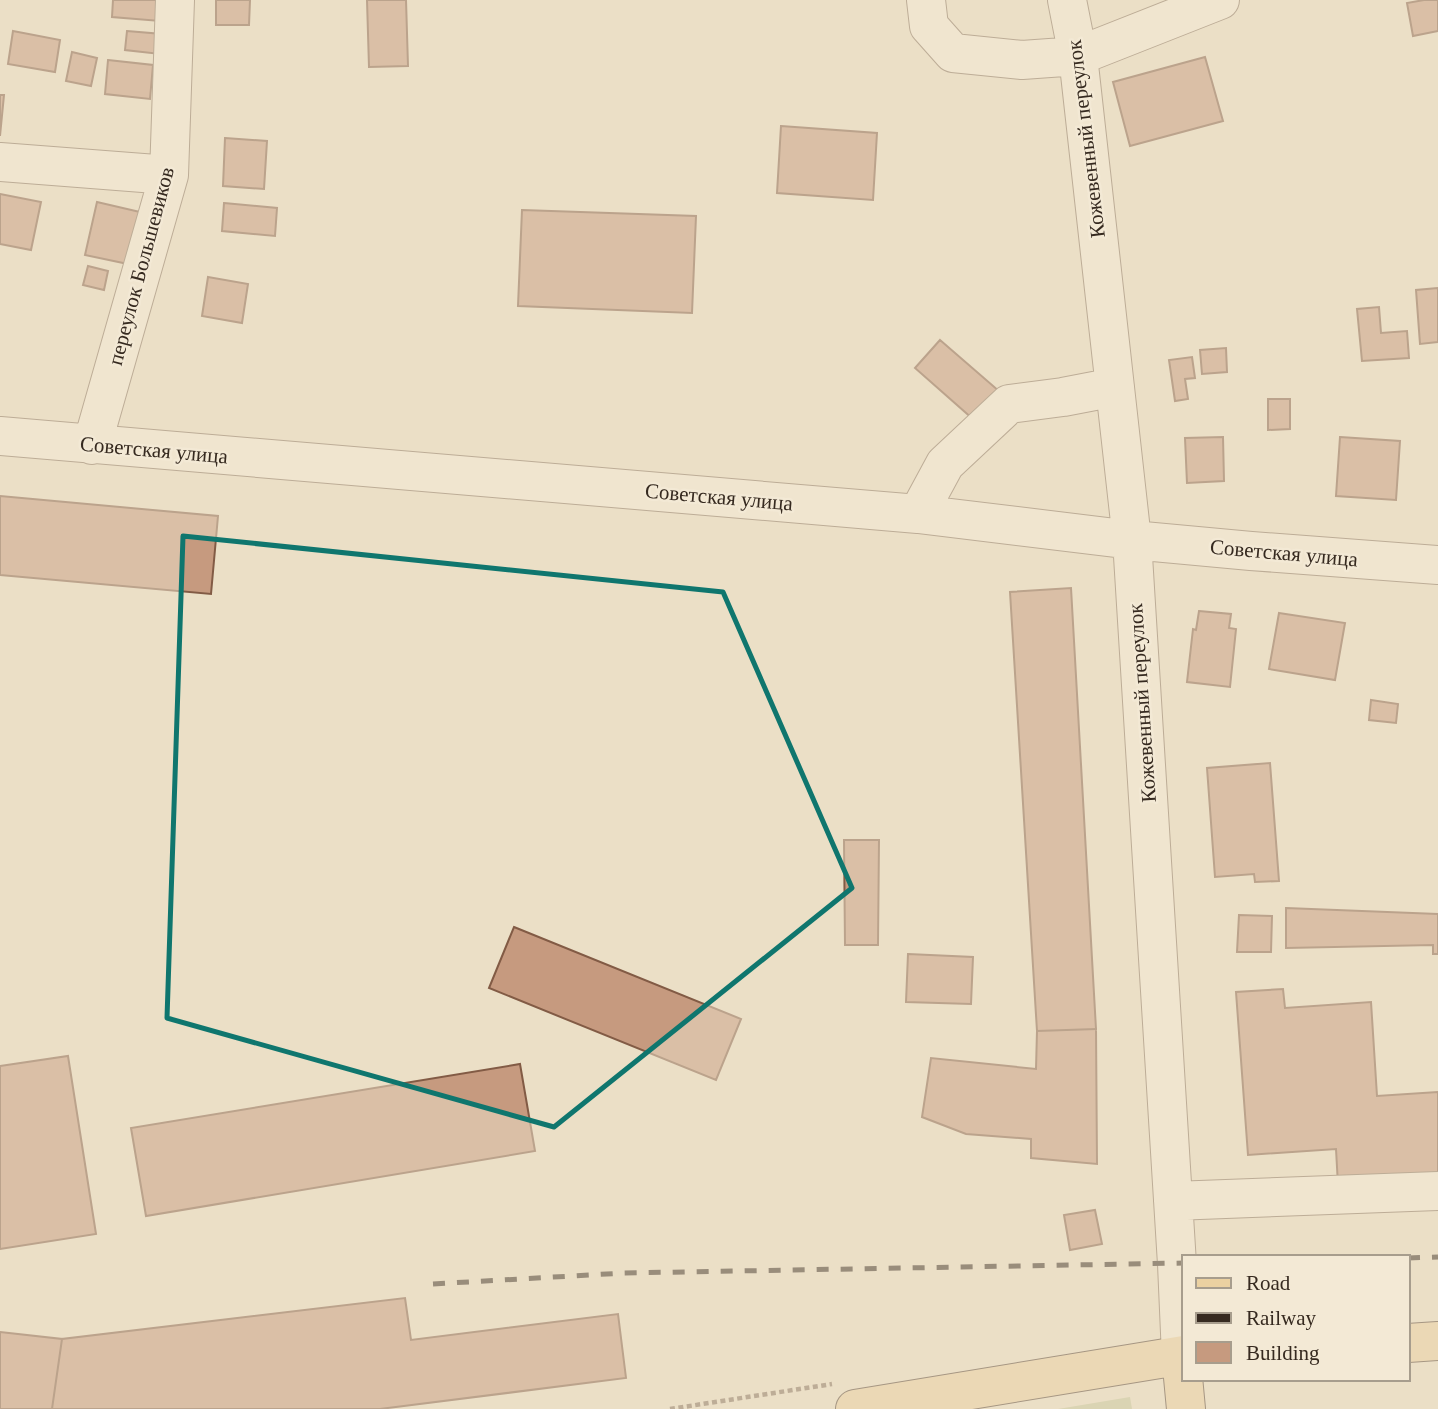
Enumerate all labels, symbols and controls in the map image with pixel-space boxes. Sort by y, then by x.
street label: Кожевенный переулок [1062,38,1110,239]
street label: переулок Большевиков [103,164,179,368]
street label: Советская улица [79,432,230,468]
street label: Советская улица [644,479,795,515]
street label: Советская улица [1209,535,1360,571]
street label: Кожевенный переулок [1123,602,1161,803]
legend [1182,1255,1410,1381]
text: Road [1246,1271,1291,1295]
text: Railway [1246,1306,1316,1330]
text: Building [1246,1341,1320,1365]

